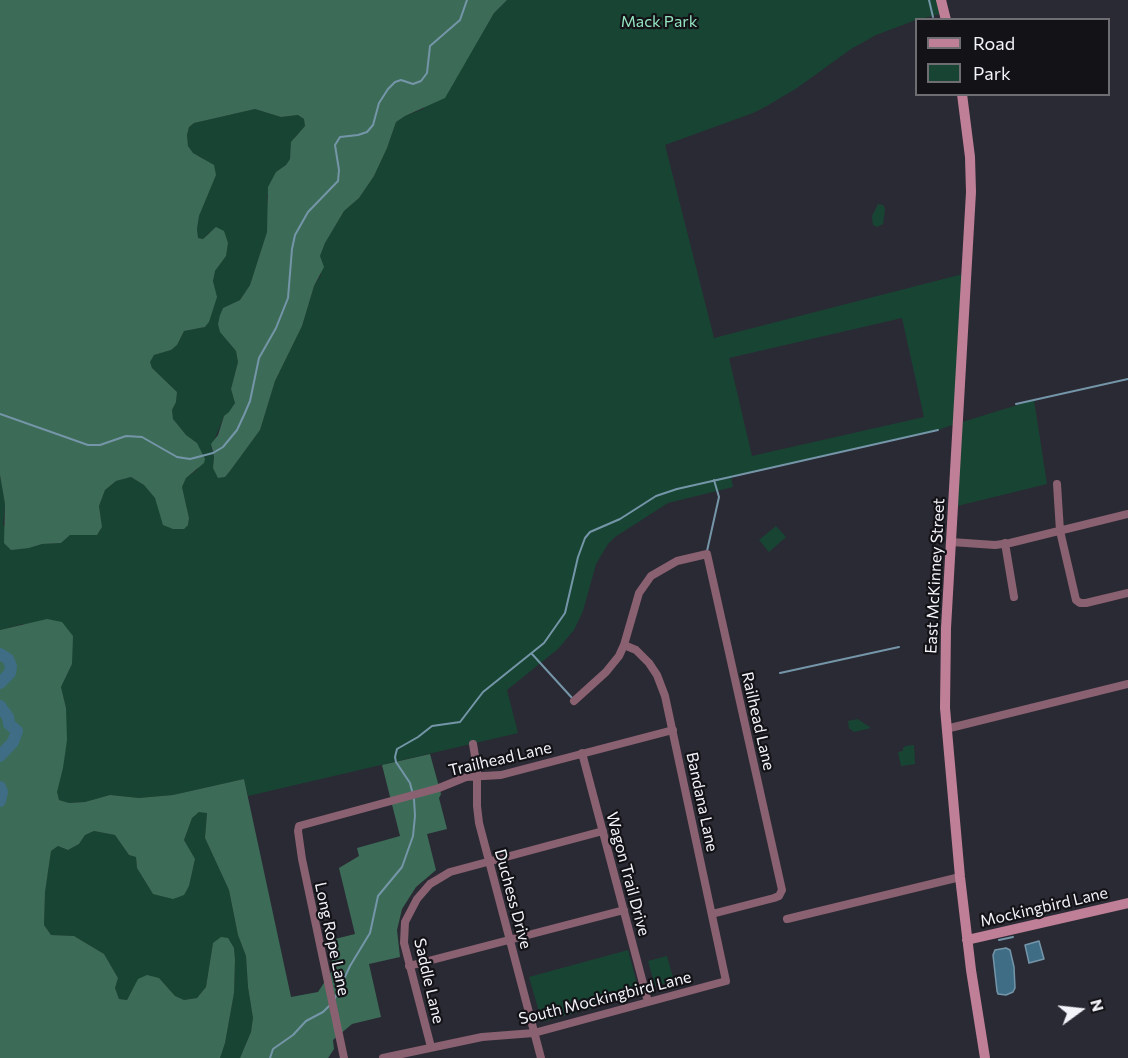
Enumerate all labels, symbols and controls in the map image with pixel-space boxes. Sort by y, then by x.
park label: Mack Park [621,12,697,32]
legend [915,18,1110,96]
text: Road [973,32,1015,54]
text: Park [973,62,1011,84]
street label: East McKinney Street [921,498,949,654]
street label: Railhead Lane [737,670,779,772]
street label: Trailhead Lane [447,738,553,780]
street label: Bandana Lane [682,751,722,853]
street label: Wagon Trail Drive [602,810,654,938]
street label: Duchess Drive [490,847,536,951]
street label: Long Rope Lane [311,881,353,997]
street label: Mockingbird Lane [978,883,1110,931]
street label: Saddle Lane [410,936,448,1026]
street label: South Mockingbird Lane [517,967,693,1029]
north arrow [1050,980,1110,1040]
text: N [1087,997,1109,1013]

